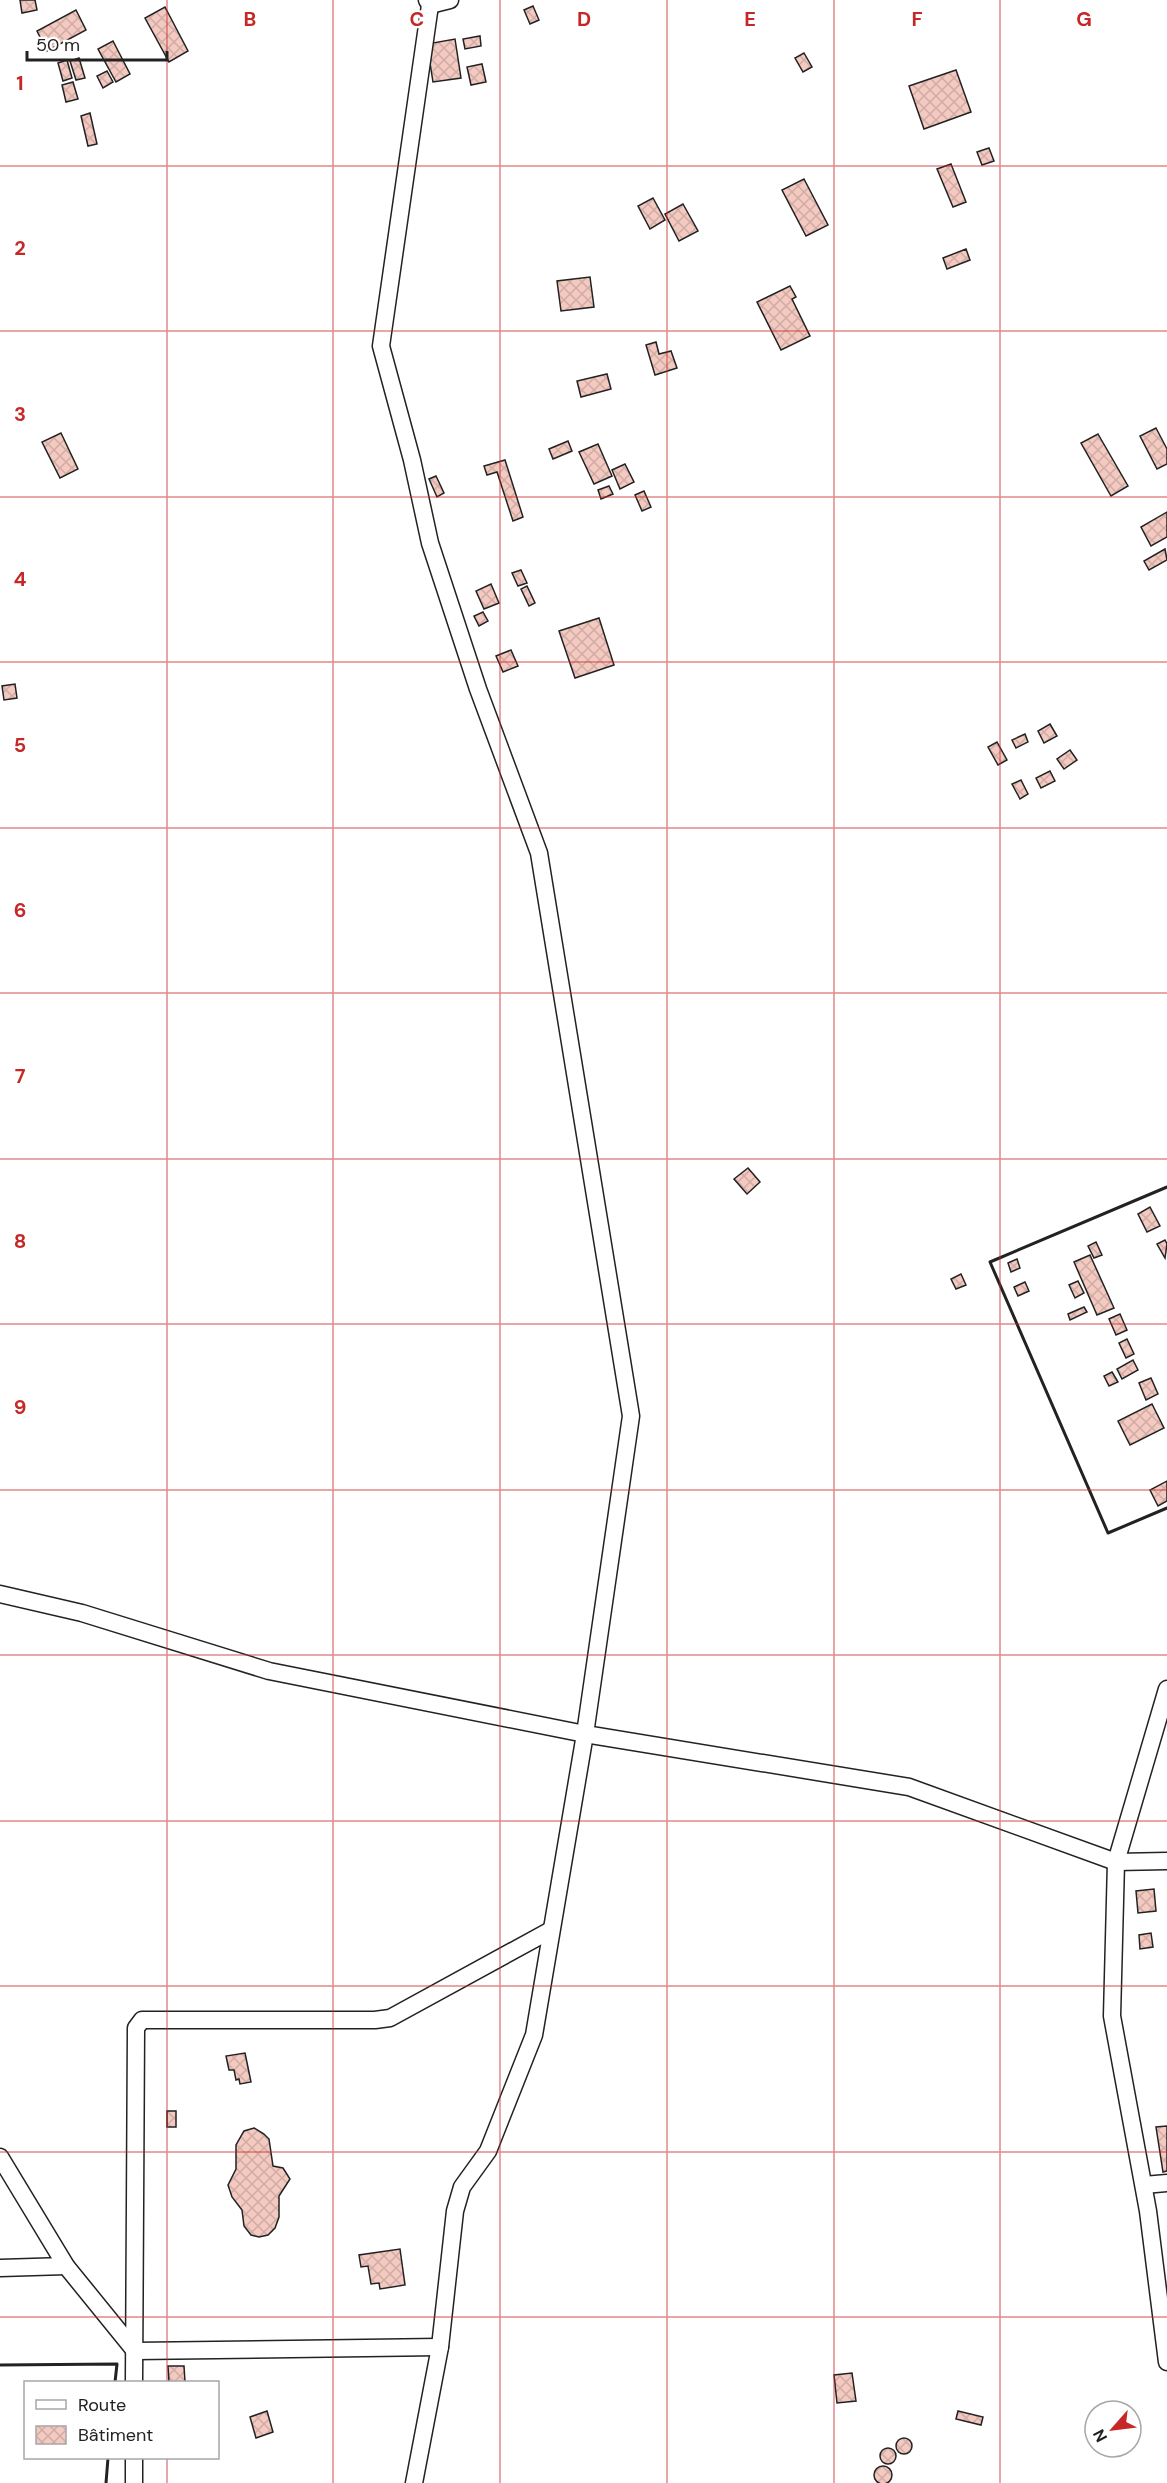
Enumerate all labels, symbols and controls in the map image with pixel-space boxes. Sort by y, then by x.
text: B [244,6,256,32]
text: C [410,6,424,32]
text: D [577,6,591,32]
text: E [744,6,756,32]
text: F [911,6,923,32]
text: G [1076,6,1092,32]
scale bar [27,24,166,62]
text: 50 m [36,33,80,57]
text: 1 [16,70,24,96]
text: 2 [14,235,26,261]
text: 3 [14,401,26,427]
text: 4 [14,566,27,592]
text: 5 [14,732,26,758]
text: 6 [14,897,26,923]
text: 7 [15,1063,26,1089]
text: 8 [14,1228,26,1254]
text: 9 [14,1394,26,1420]
legend [24,2381,219,2459]
text: Route [78,2393,126,2417]
north arrow [1083,2399,1143,2459]
text: Bâtiment [78,2423,153,2447]
text: N [1088,2426,1112,2446]

